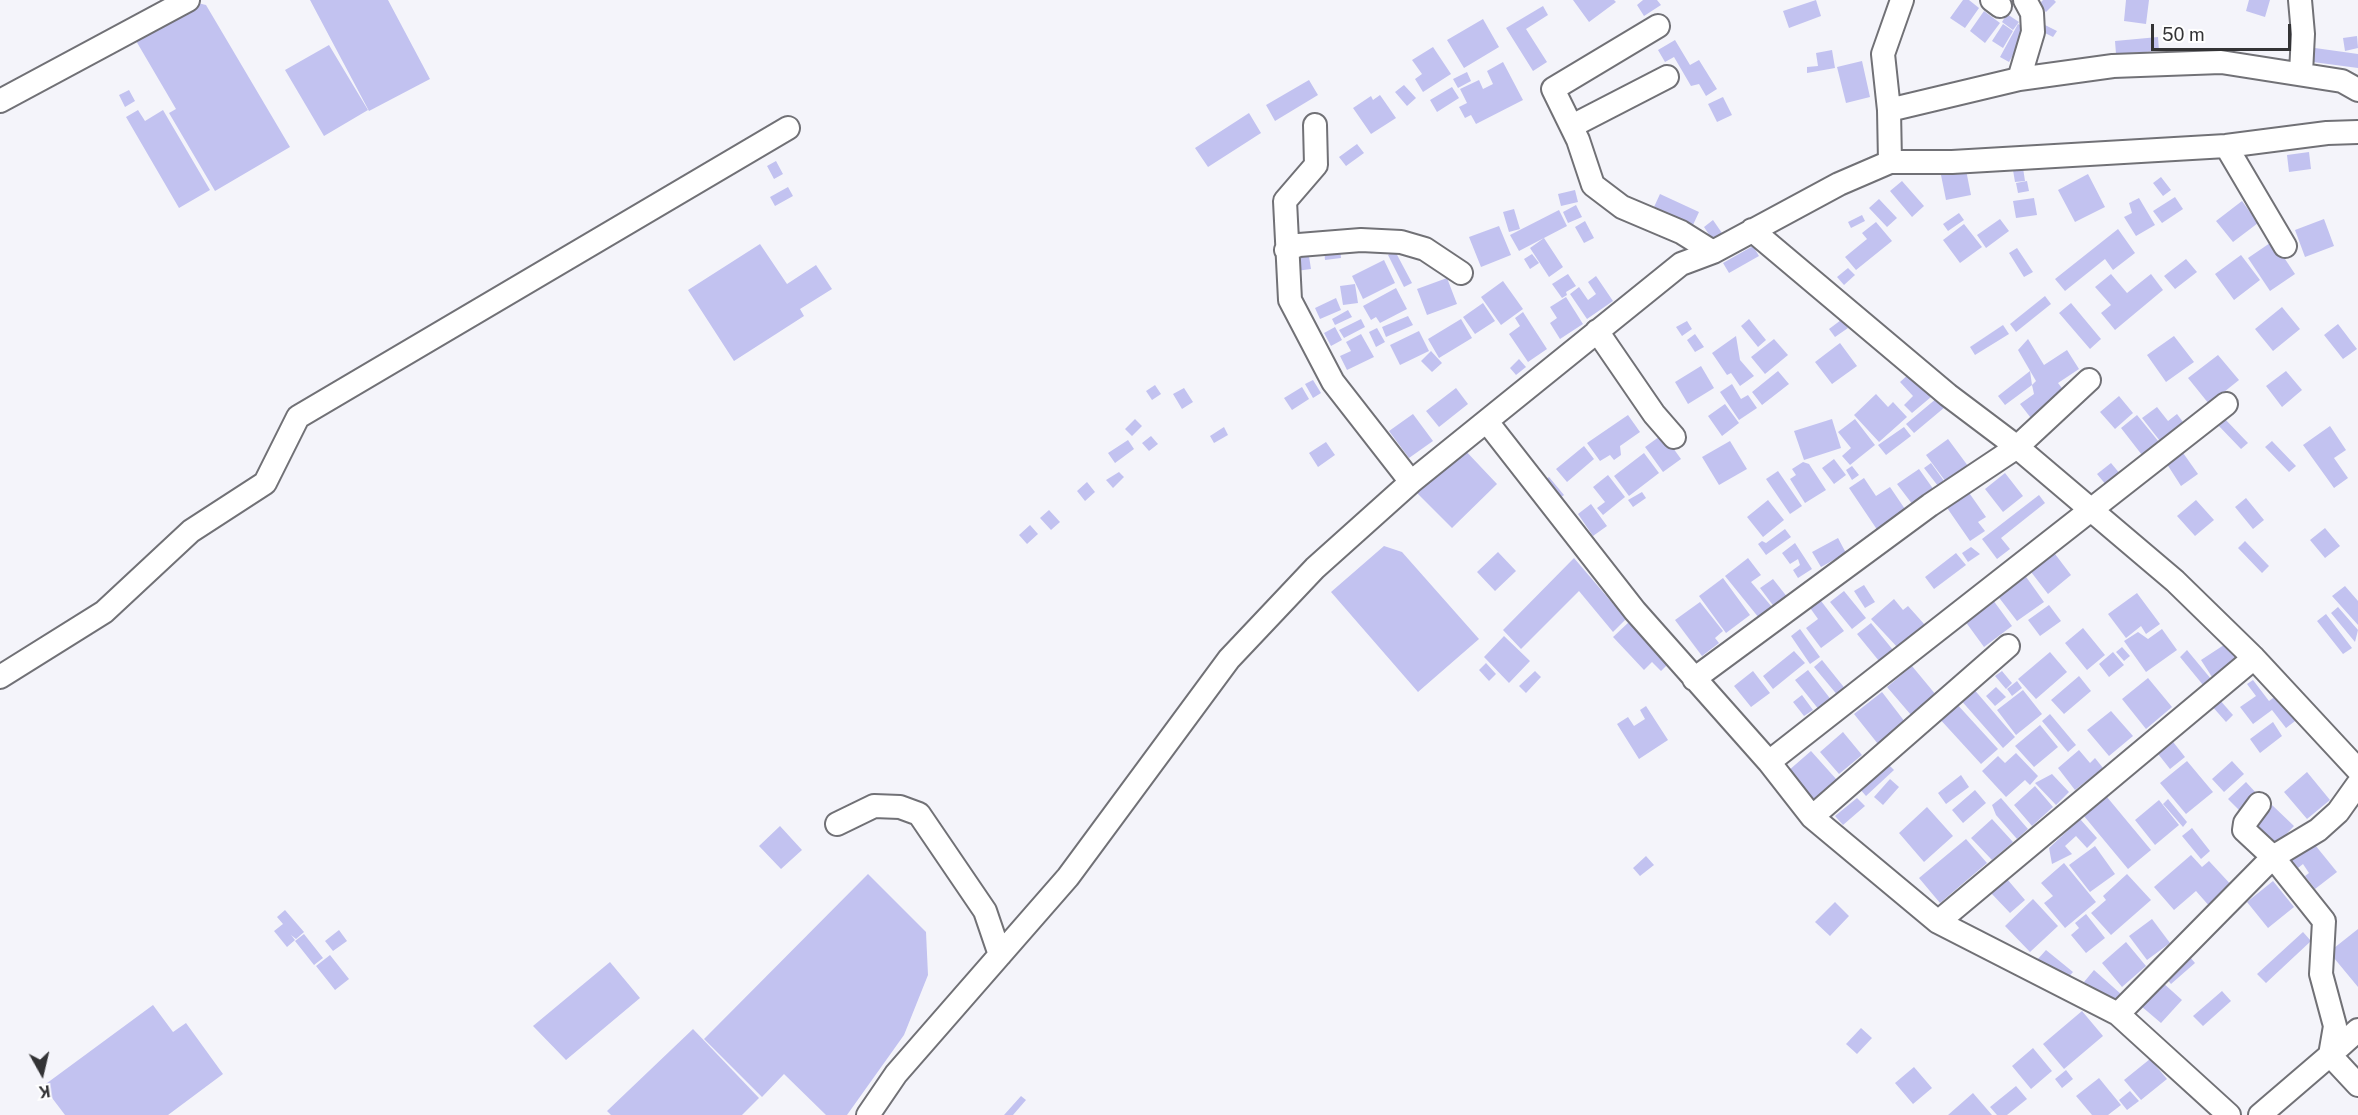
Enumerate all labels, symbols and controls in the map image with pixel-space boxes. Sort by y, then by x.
scale bar [2154,12,2294,50]
text: 50 m [2162,24,2205,45]
north arrow [12,1043,72,1103]
text: K [38,1081,52,1102]

